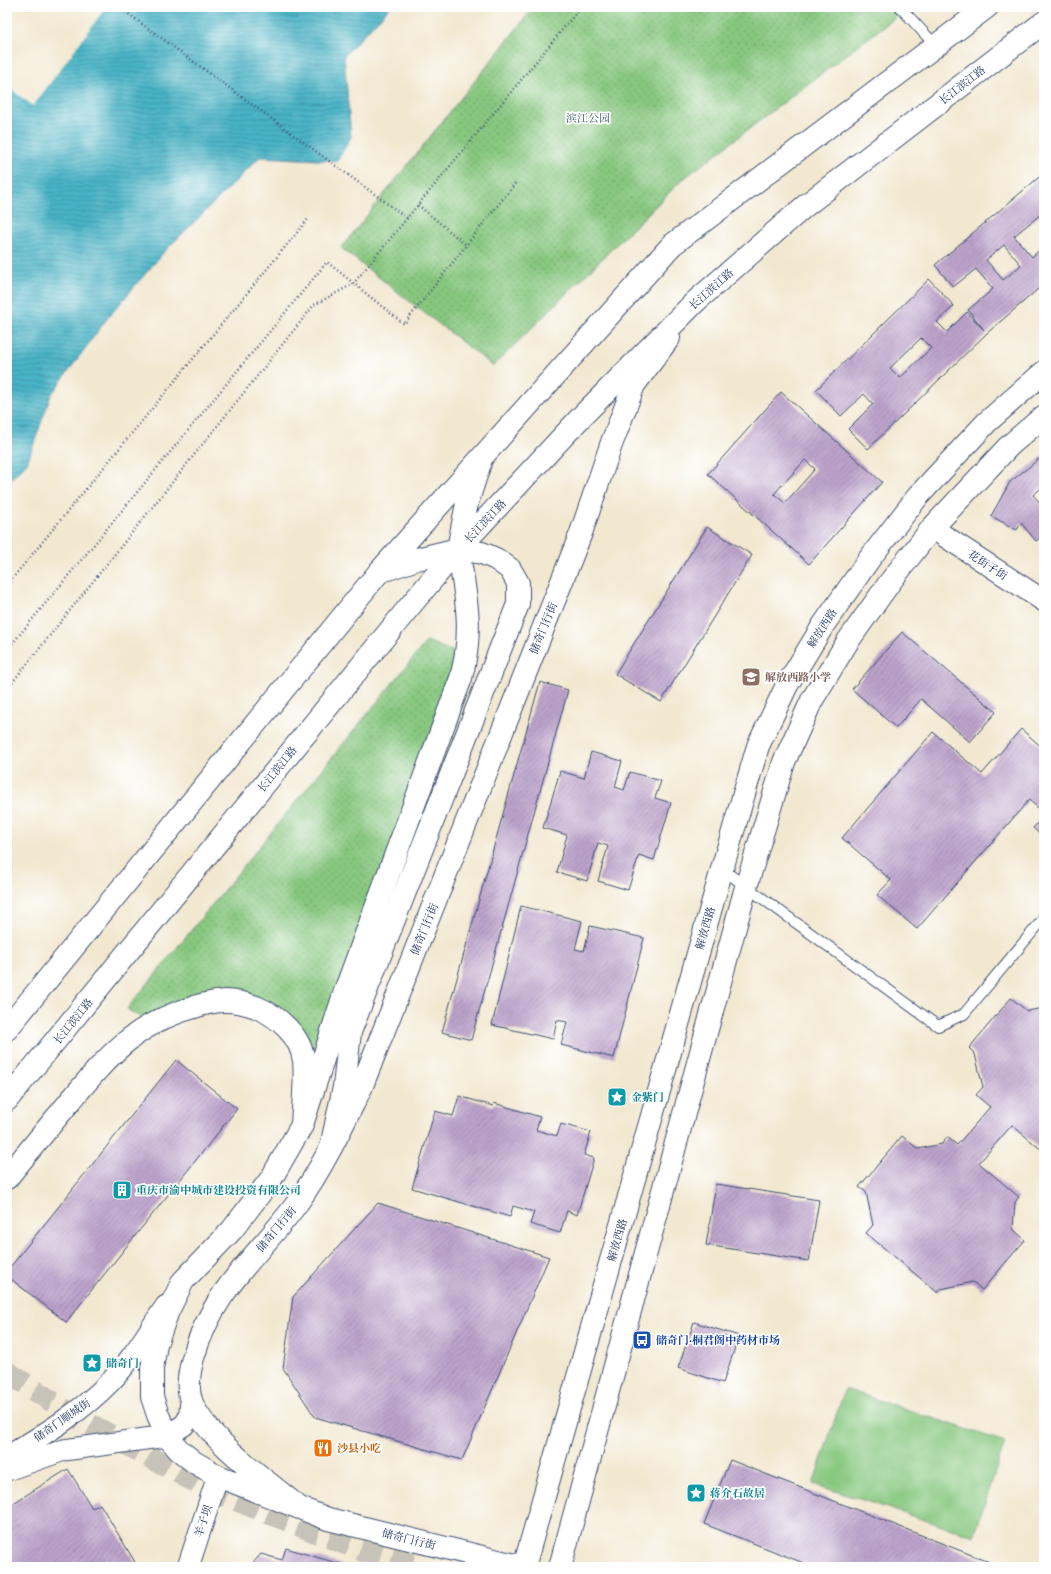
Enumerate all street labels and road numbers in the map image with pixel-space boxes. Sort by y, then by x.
street label: 长江滨江路 [937,63,989,109]
street label: 长江滨江路 [687,266,737,314]
street label: 长江滨江路 [462,497,510,547]
street label: 花街子街 [965,548,1010,585]
street label: 储奇门行街 [527,600,562,657]
street label: 解放西路 [805,606,842,651]
street label: 长江滨江路 [255,744,301,796]
street label: 储奇门行街 [408,901,443,958]
street label: 解放西路 [693,905,720,952]
street label: 长江滨江路 [51,996,97,1048]
street label: 储奇门行街 [254,1204,301,1256]
street label: 解放西路 [605,1217,632,1264]
street label: 储奇门顺城街 [32,1396,94,1446]
street label: 羊子坝 [192,1503,217,1539]
street label: 储奇门行街 [380,1527,437,1554]

